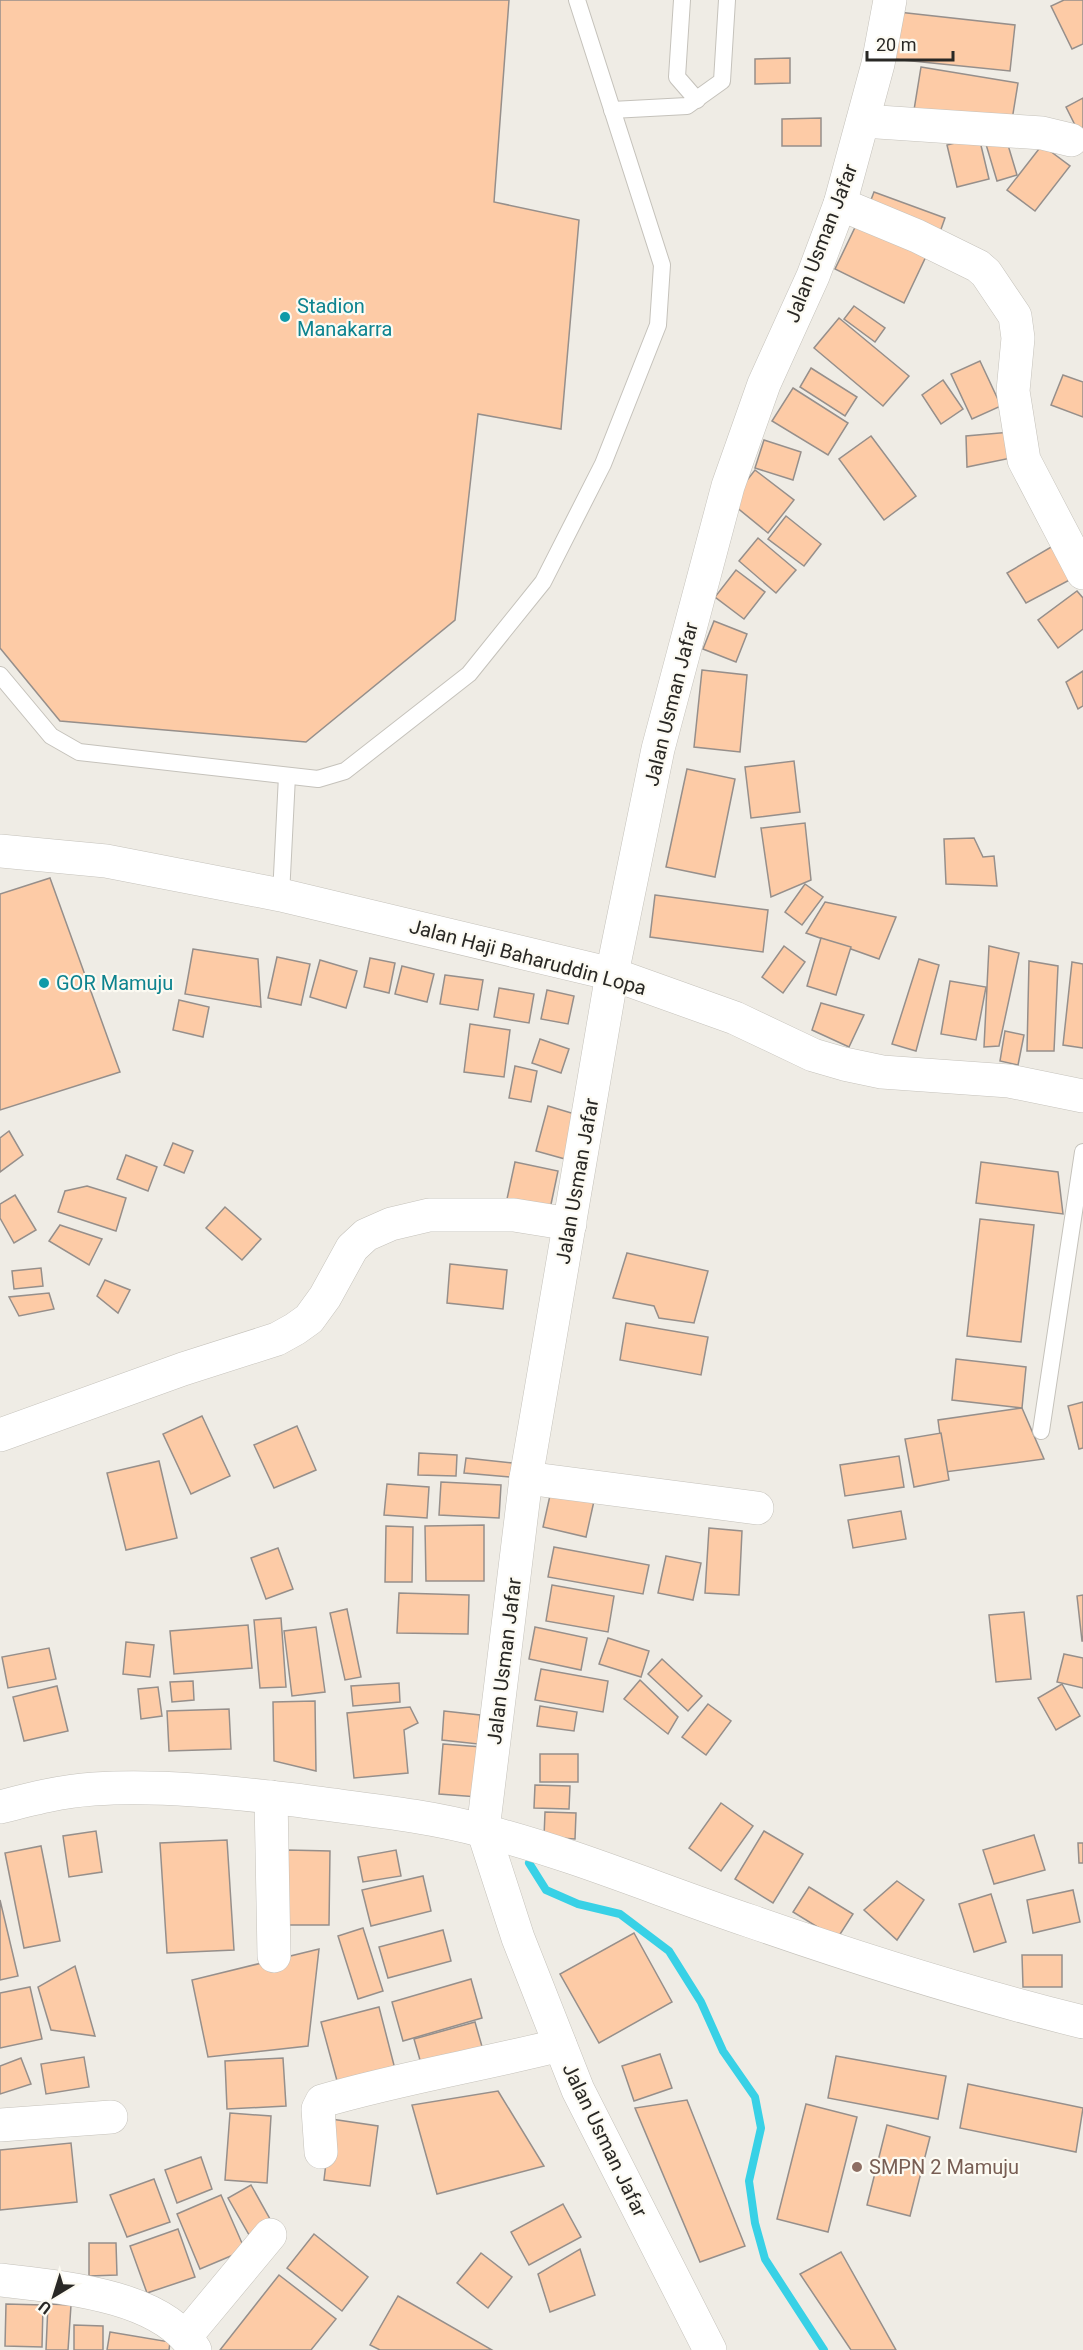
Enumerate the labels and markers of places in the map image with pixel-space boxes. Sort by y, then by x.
place label: Stadion Manakarra [297,294,392,341]
marker: Stadion Manakarra [278,310,292,324]
place label: GOR Mamuju [56,971,173,995]
marker: GOR Mamuju [37,976,51,990]
place label: SMPN 2 Mamuju [869,2155,1019,2179]
marker: SMPN 2 Mamuju [850,2160,864,2174]

